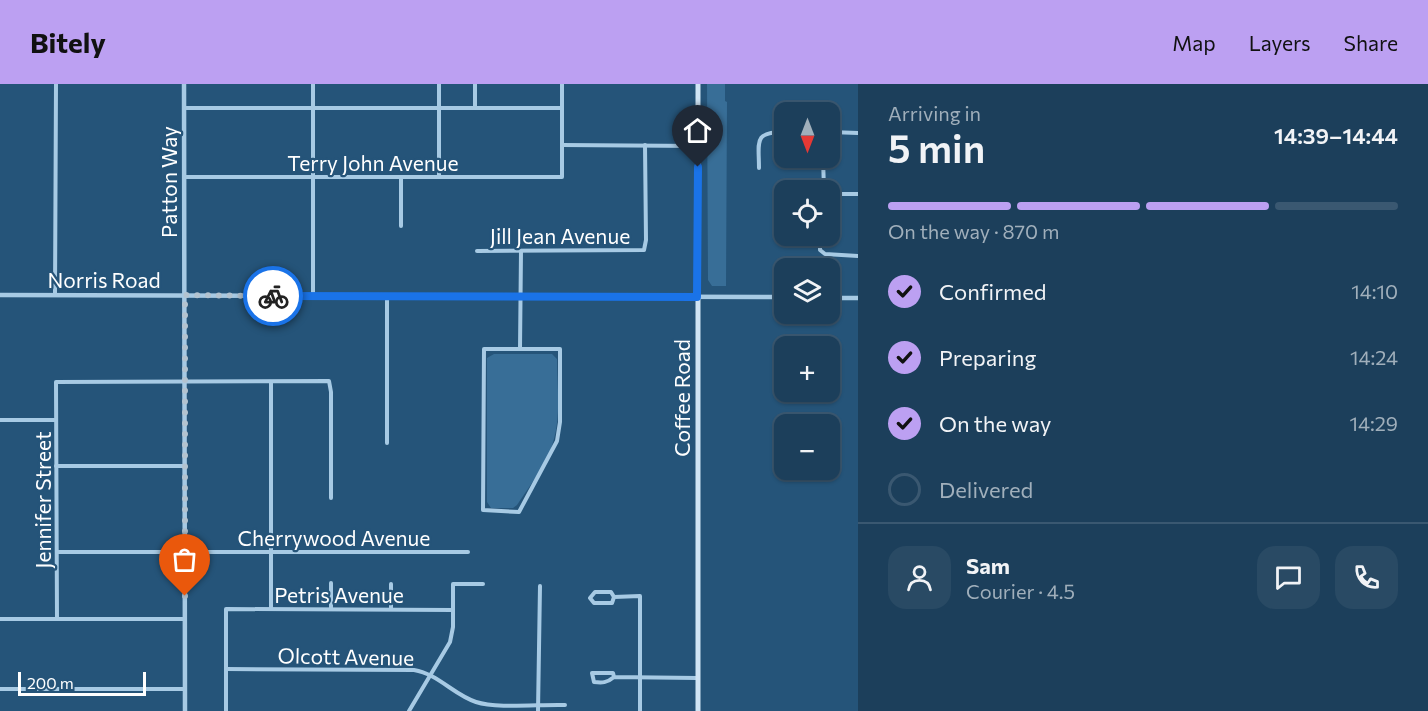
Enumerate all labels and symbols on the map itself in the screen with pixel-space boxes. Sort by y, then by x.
north arrow [774,102,840,168]
pin [672,105,723,167]
street label: Patton Way [156,126,181,238]
street label: Terry John Avenue [287,150,459,175]
street label: Jill Jean Avenue [490,223,630,248]
courier [243,266,303,326]
street label: Norris Road [47,267,161,292]
street label: Coffee Road [669,339,694,457]
street label: Jennifer Street [30,431,55,569]
street label: Cherrywood Avenue [238,525,430,550]
pin [159,534,210,596]
street label: Petris Avenue [274,582,404,607]
street label: Olcott Avenue [278,642,414,670]
scale bar [18,669,146,696]

